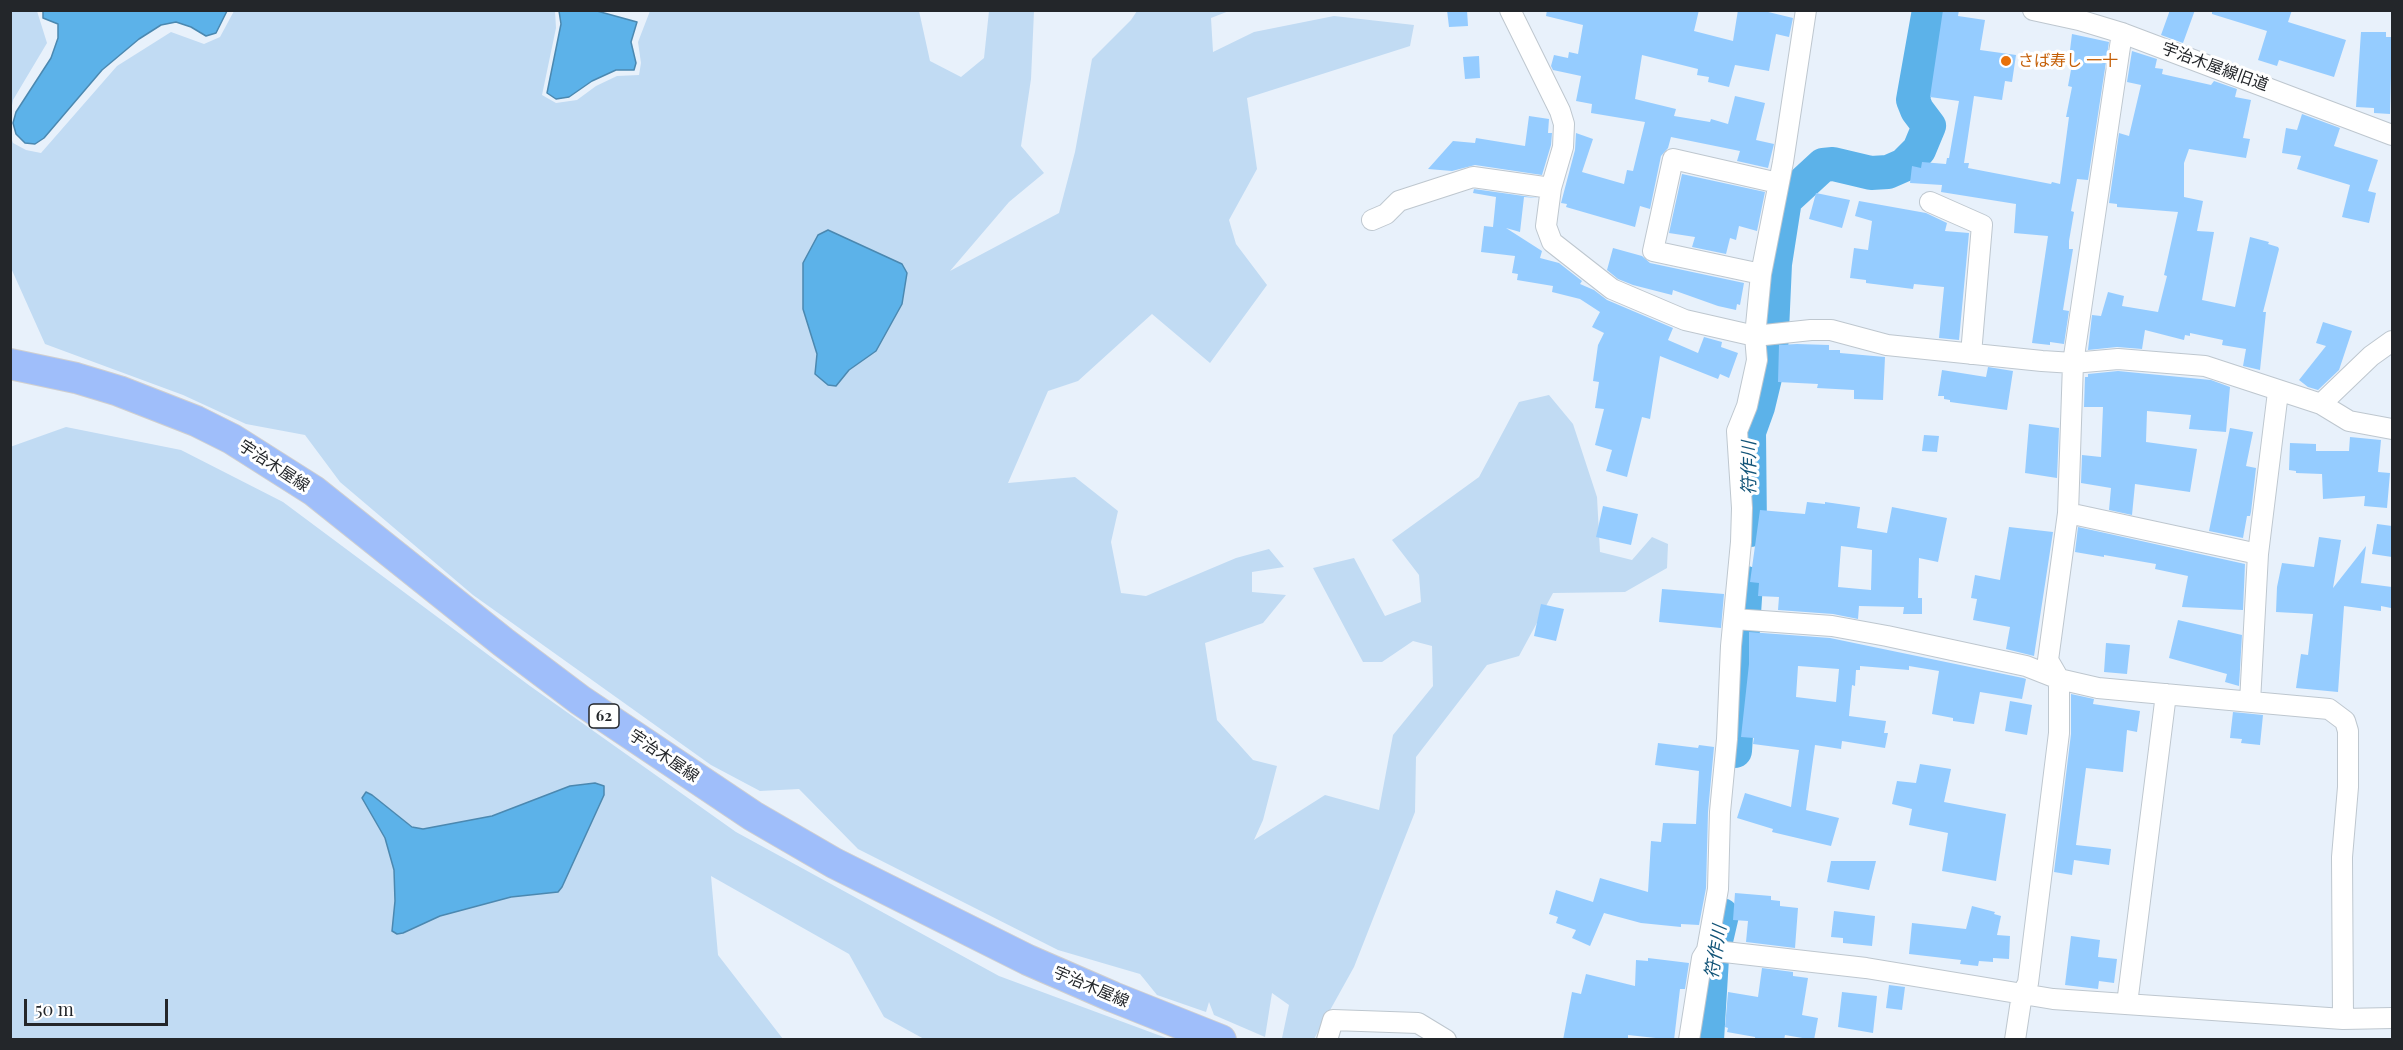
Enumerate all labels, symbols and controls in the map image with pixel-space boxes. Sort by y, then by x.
street label: 宇治木屋線旧道 [2159,39,2271,95]
place label: さば寿し 一十 [2018,51,2118,71]
marker: さば寿し 一十 [1999,54,2013,68]
street label: 宇治木屋線 [235,436,313,496]
water label: 符作川 [1738,441,1760,495]
road number: 62 [589,704,619,728]
street label: 宇治木屋線 [625,726,703,786]
water label: 符作川 [1701,924,1731,980]
street label: 宇治木屋線 [1050,963,1132,1011]
scale bar [27,987,171,1025]
text: 50 m [35,997,74,1021]

